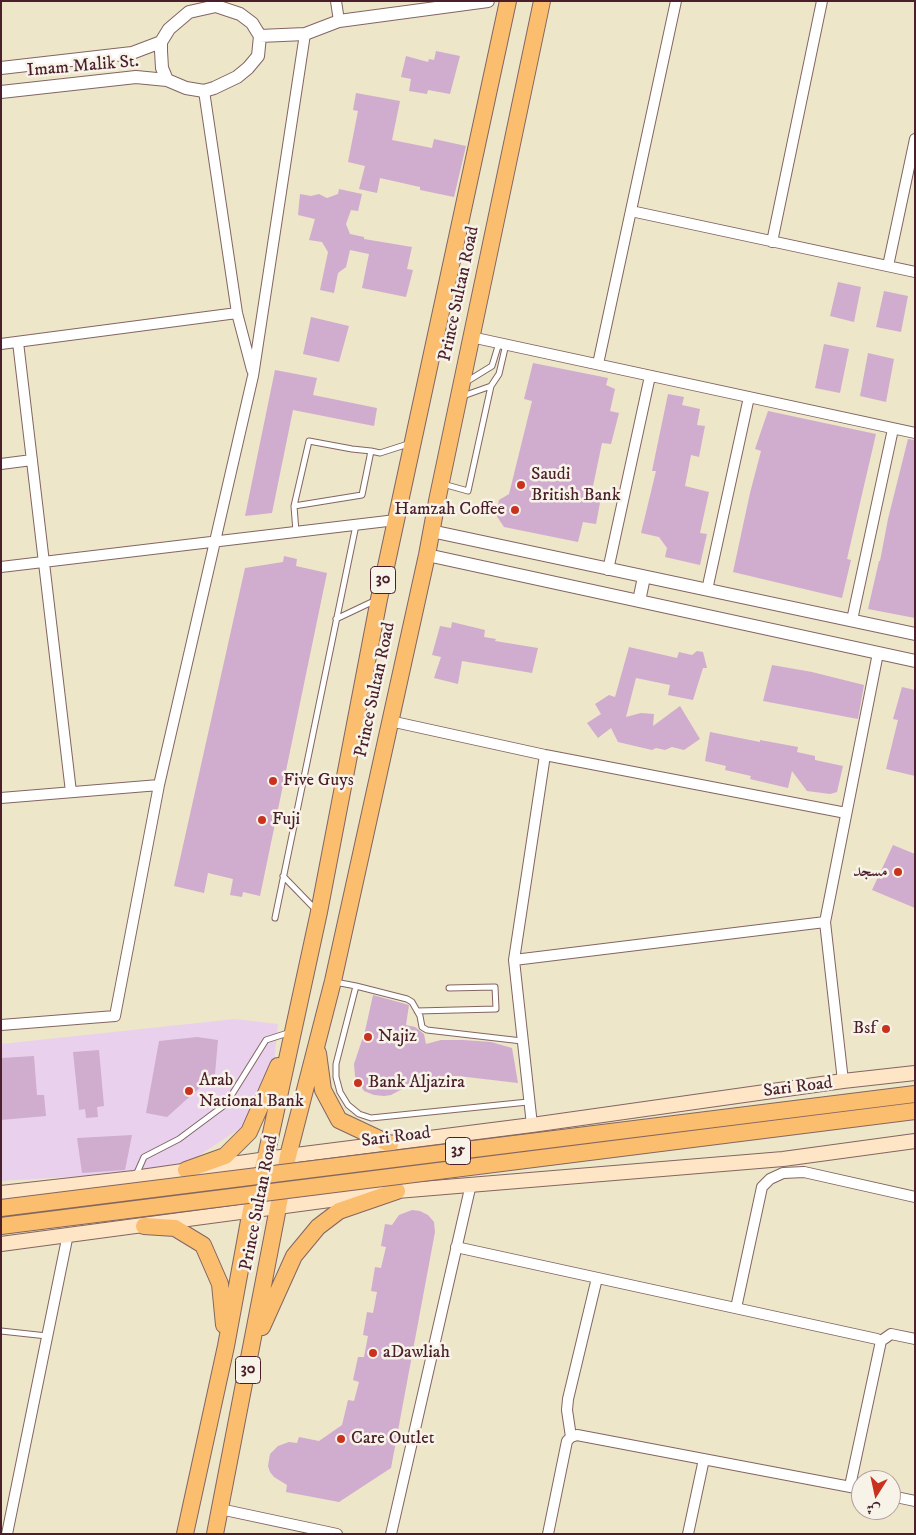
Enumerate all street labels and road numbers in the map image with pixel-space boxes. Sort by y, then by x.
street label: Imam Malik St. [26,51,140,83]
street label: Prince Sultan Road [435,224,485,364]
road number: 30 [370,566,396,594]
street label: Prince Sultan Road [351,620,401,760]
street label: Sari Road [762,1073,834,1103]
street label: Sari Road [360,1123,432,1153]
street label: Prince Sultan Road [236,1133,284,1273]
road number: 35 [446,1138,470,1164]
road number: 30 [236,1356,260,1384]

